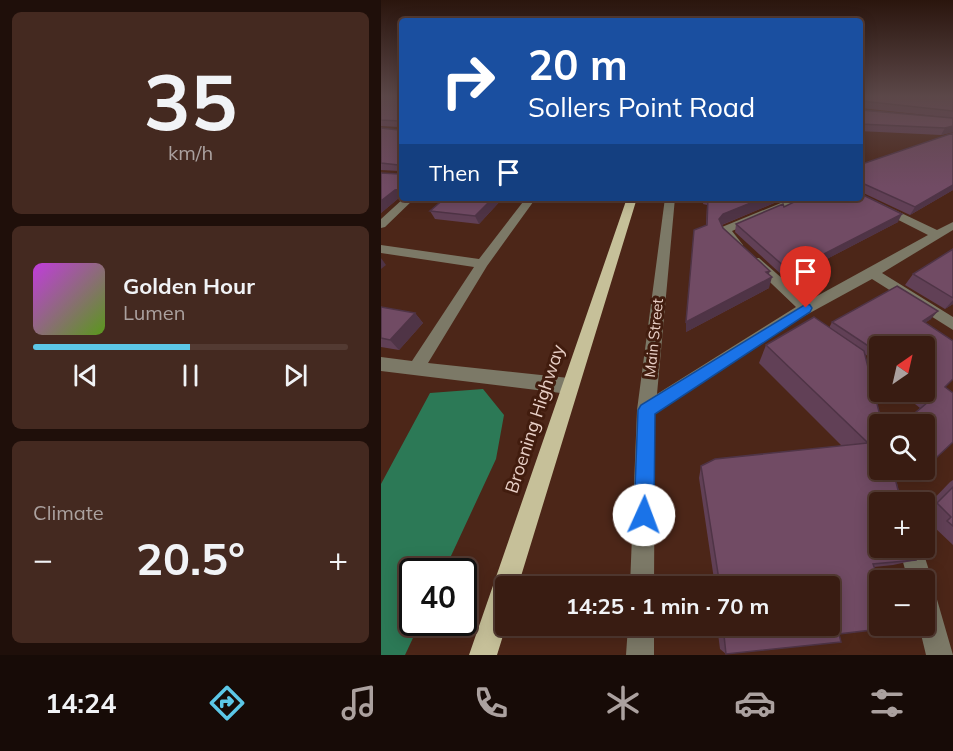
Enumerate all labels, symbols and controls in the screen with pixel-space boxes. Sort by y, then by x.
text: 20 m [528,38,628,91]
icon: right [429,42,507,120]
text: 35 [144,52,237,150]
text: Sollers Point Road [528,90,755,124]
text: km/h [168,140,213,165]
icon: arrive [492,156,525,189]
text: Then [429,159,480,187]
pin [780,246,831,308]
icon: arrive [789,255,822,288]
text: Golden Hour [123,272,255,300]
street label: Main Street [640,297,667,379]
text: Lumen [123,300,185,325]
north arrow [869,336,935,402]
map controls [869,336,935,636]
street label: Broening Highway [500,341,570,496]
icon: previous [69,359,102,392]
icon: pause [174,359,207,392]
icon: next [279,359,312,392]
button: search [869,414,935,480]
position arrow [612,483,676,547]
button: + [869,492,935,558]
text: Climate [33,500,104,525]
text: 20.5° [136,530,245,586]
text: − [33,538,53,579]
text: + [328,538,348,579]
speed limit sign: 40 [399,558,477,636]
button: − [869,570,935,636]
text: 14:25 · 1 min · 70 m [566,592,769,620]
icon: directions [206,682,248,724]
icon: music [338,682,380,724]
icon: phone [470,682,512,724]
icon: climate [602,682,644,724]
icon: car [734,682,776,724]
icon: filters [866,682,908,724]
text: 14:24 [45,686,116,720]

